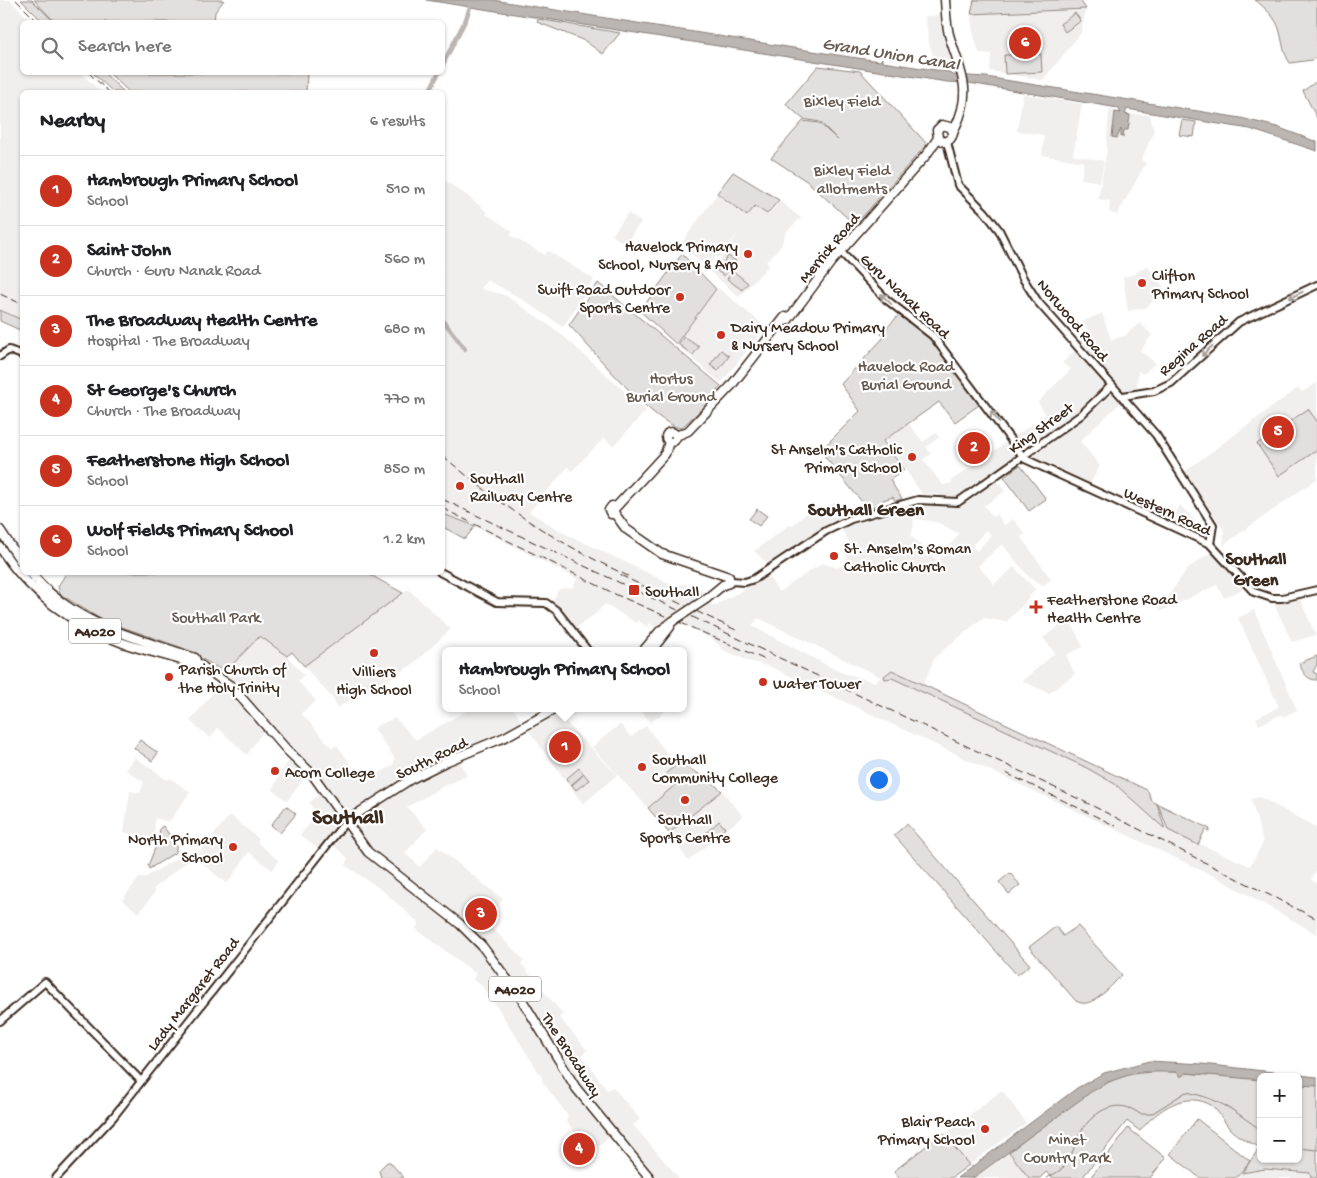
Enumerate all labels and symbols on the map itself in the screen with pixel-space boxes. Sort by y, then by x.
pin: 6 [1009,24,1041,62]
water label: Grand Union Canal [821,34,962,77]
park label: Bixley Field [803,94,882,113]
park label: Bixley Field allotments [813,163,892,200]
street label: Merrick Road [796,209,866,288]
place label: Havelock Primary School, Nursery & Arp [598,239,738,276]
marker: Havelock Primary School, Nursery & Arp [742,248,754,260]
street label: Guru Nanak Road [855,251,954,345]
place label: Clifton Primary School [1151,268,1249,305]
street label: Norwood Road [1031,276,1112,367]
marker: Clifton Primary School [1136,277,1148,289]
place label: Swift Road Outdoor Sports Centre [537,282,671,319]
one-way arrow [1289,290,1304,300]
marker: Swift Road Outdoor Sports Centre [674,291,686,303]
one-way arrow [880,293,893,304]
street label: Regina Road [1156,311,1234,382]
place label: Dairy Meadow Primary & Nursery School [730,320,885,357]
marker: Dairy Meadow Primary & Nursery School [715,329,727,341]
one-way arrow [1201,345,1214,357]
park label: Havelock Road Burial Ground [858,359,956,396]
park label: Hortus Burial Ground [625,371,717,408]
street label: King Street [1006,399,1079,460]
one-way arrow [990,411,1001,424]
pin: 5 [1262,413,1294,451]
pin: 2 [958,429,990,467]
place label: St Anselm's Catholic Primary School [771,442,903,479]
marker: St Anselm's Catholic Primary School [906,451,918,463]
place label: Southall Railway Centre [470,471,573,508]
marker: Southall Railway Centre [454,480,466,492]
street label: Western Road [1120,485,1215,542]
district label: Southall Green [808,500,925,523]
place label: St. Anselm's Roman Catholic Church [844,541,972,578]
marker: St. Anselm's Roman Catholic Church [828,550,840,562]
district label: Southall Green [1225,550,1287,592]
marker: Southall [627,583,641,597]
place label: Southall [645,584,699,603]
place label: Featherstone Road Health Centre [1046,592,1178,629]
marker: Featherstone Road Health Centre [1029,600,1043,614]
park label: Southall Park [172,610,262,629]
road number: A4020 [69,618,121,644]
marker: Villiers High School [368,647,380,659]
place label: Parish Church of the Holy Trinity [178,662,287,699]
place label: Villiers High School [336,664,412,701]
marker: Parish Church of the Holy Trinity [163,671,175,683]
marker: Water Tower [757,676,769,688]
place label: Water Tower [773,676,862,695]
pin: 1 [549,728,581,766]
street label: South Road [394,734,473,786]
place label: Southall Community College [652,752,779,789]
marker: Southall Community College [636,761,648,773]
marker: Acorn College [269,765,281,777]
place label: Acorn College [285,765,376,784]
your location [866,767,892,793]
marker: Southall Sports Centre [679,794,691,806]
district label: Southall [312,807,384,832]
place label: Southall Sports Centre [640,812,731,849]
place label: North Primary School [128,832,223,869]
marker: North Primary School [227,841,239,853]
pin: 3 [465,895,497,933]
street label: Lady Margaret Road [145,933,246,1056]
road number: A4020 [489,976,541,1002]
street label: The Broadway [535,1009,604,1102]
place label: Blair Peach Primary School [877,1114,975,1151]
marker: Blair Peach Primary School [979,1123,991,1135]
pin: 4 [563,1130,595,1168]
park label: Minet Country Park [1024,1132,1112,1169]

